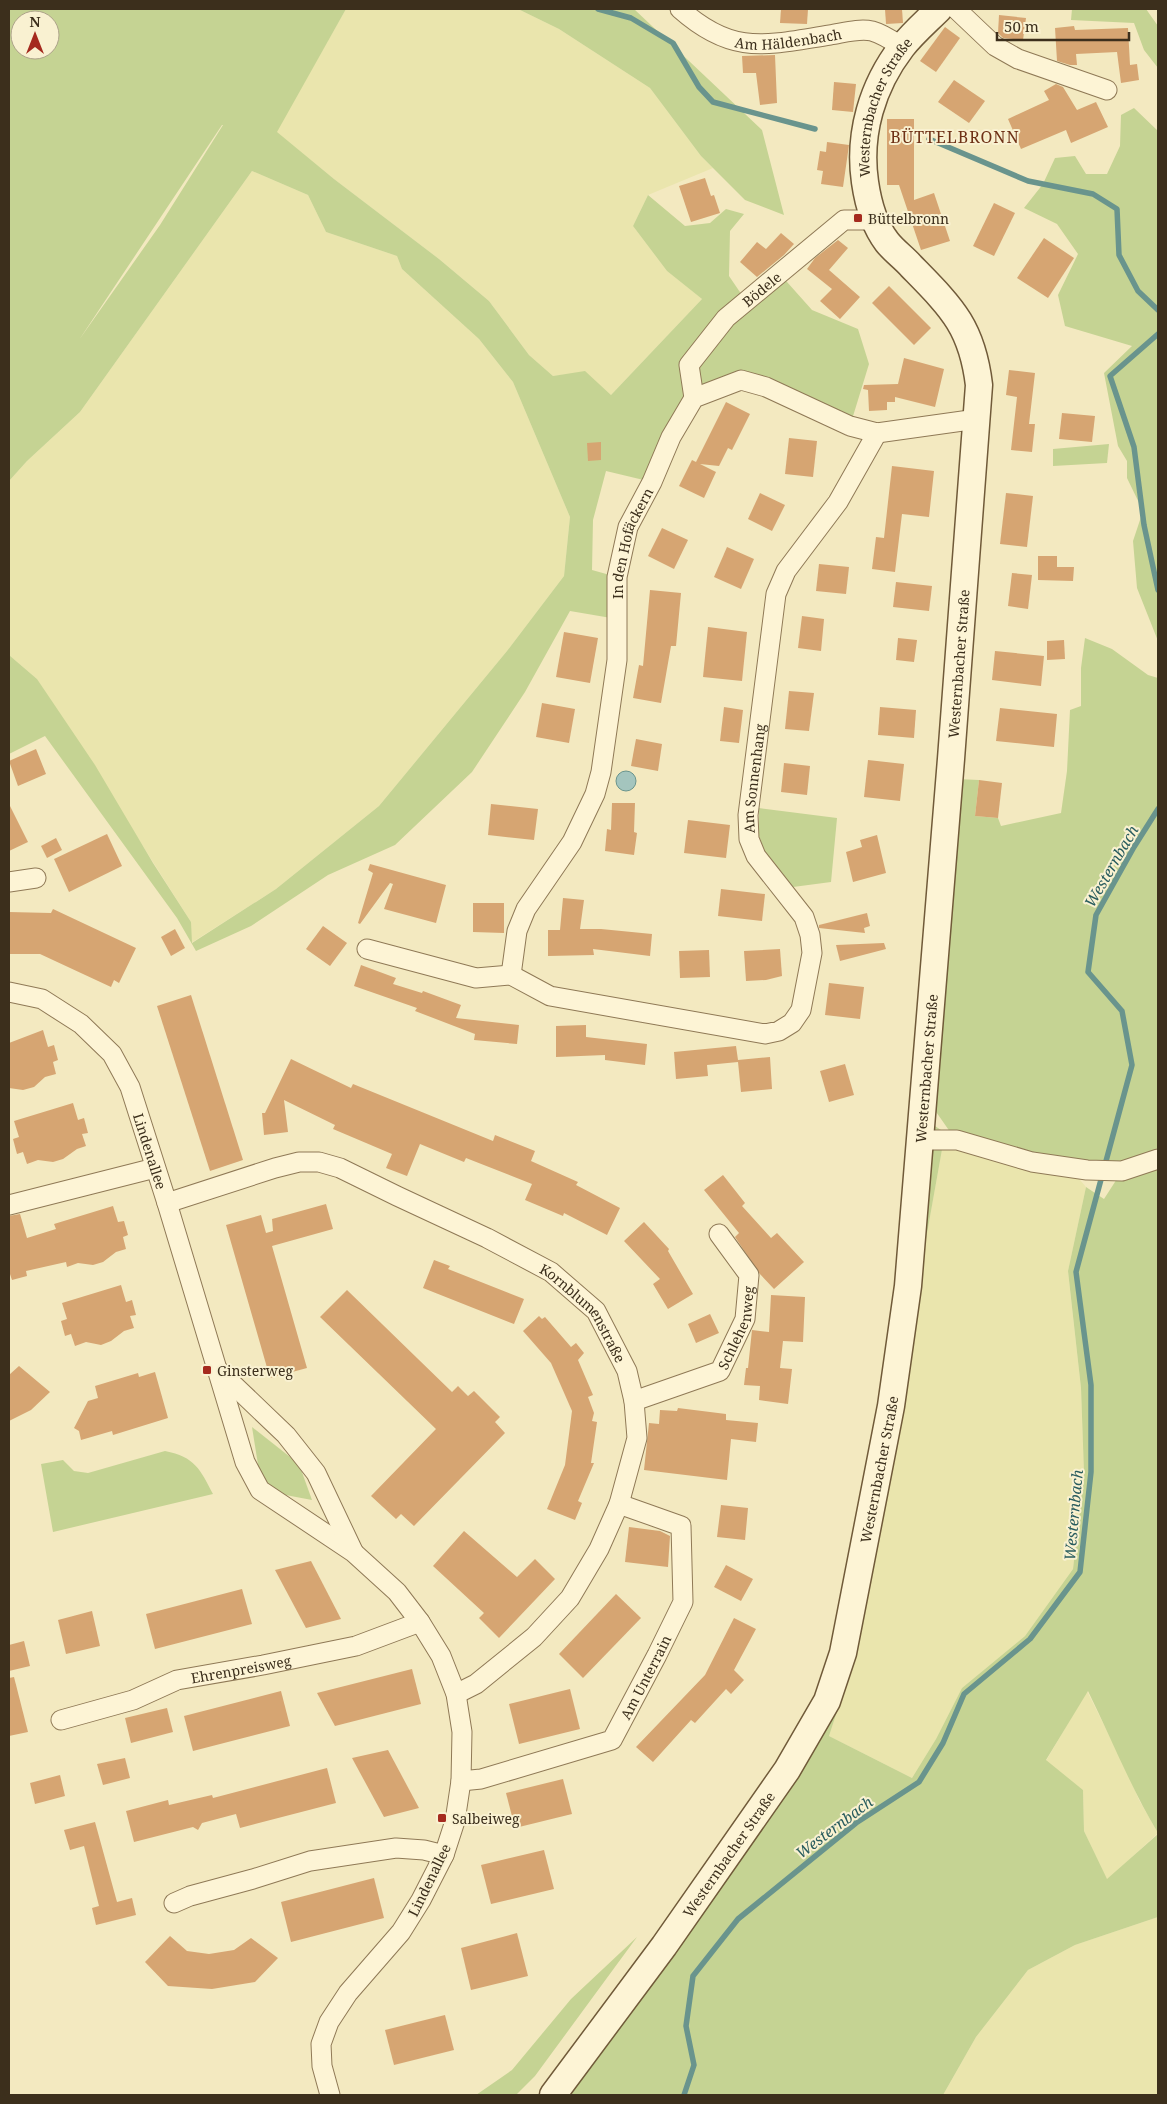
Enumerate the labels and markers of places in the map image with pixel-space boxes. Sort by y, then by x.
place label: Büttelbronn [868,209,949,228]
marker: Büttelbronn [852,212,864,224]
place label: Ginsterweg [217,1361,293,1380]
marker: Ginsterweg [201,1364,213,1376]
place label: Salbeiweg [452,1809,520,1828]
marker: Salbeiweg [436,1812,448,1824]

